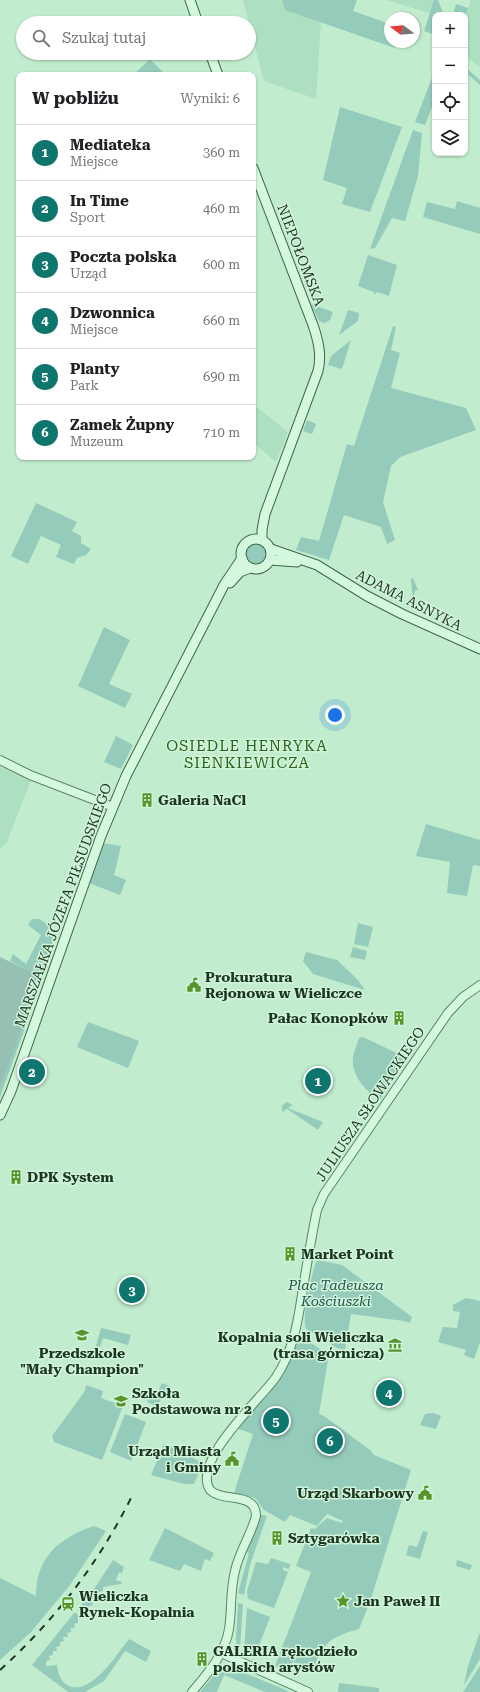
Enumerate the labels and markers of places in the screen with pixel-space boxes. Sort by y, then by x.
building icon: Galeria NaCl [139,792,155,808]
place label: Galeria NaCl [158,792,247,808]
place label: Prokuratura Rejonowa w Wieliczce [205,969,362,1001]
public building icon: Prokuratura Rejonowa w Wieliczce [186,977,202,993]
place label: Pałac Konopków [268,1010,388,1026]
building icon: Pałac Konopków [391,1010,407,1026]
pin: 2 [19,1057,45,1087]
pin: 1 [305,1066,331,1096]
building icon: DPK System [8,1169,24,1185]
place label: DPK System [27,1169,114,1185]
building icon: Market Point [282,1246,298,1262]
place label: Market Point [301,1246,394,1262]
pin: 3 [119,1275,145,1305]
school or university icon: Przedszkole "Mały Champion" [74,1327,90,1343]
place label: Kopalnia soli Wieliczka (trasa górnicza) [218,1329,385,1361]
museum icon: Kopalnia soli Wieliczka (trasa górnicza) [387,1337,403,1353]
place label: Przedszkole "Mały Champion" [20,1345,144,1377]
pin: 4 [376,1378,402,1408]
place label: Szkoła Podstawowa nr 2 [132,1385,252,1417]
school or university icon: Szkoła Podstawowa nr 2 [113,1393,129,1409]
pin: 5 [263,1406,289,1436]
pin: 6 [317,1426,343,1456]
place label: Urząd Miasta i Gminy [128,1443,222,1475]
public building icon: Urząd Miasta i Gminy [224,1451,240,1467]
place label: Urząd Skarbowy [297,1485,415,1501]
public building icon: Urząd Skarbowy [417,1485,433,1501]
building icon: Sztygarówka [269,1530,285,1546]
place label: Sztygarówka [288,1530,380,1546]
place label: Wieliczka Rynek-Kopalnia [79,1588,195,1620]
place icon: Jan Paweł II [335,1593,351,1609]
place label: Jan Paweł II [354,1593,441,1609]
station icon: Wieliczka Rynek-Kopalnia [60,1596,76,1612]
place label: GALERIA rękodzieło polskich arystów [213,1643,358,1675]
building icon: GALERIA rękodzieło polskich arystów [194,1651,210,1667]

